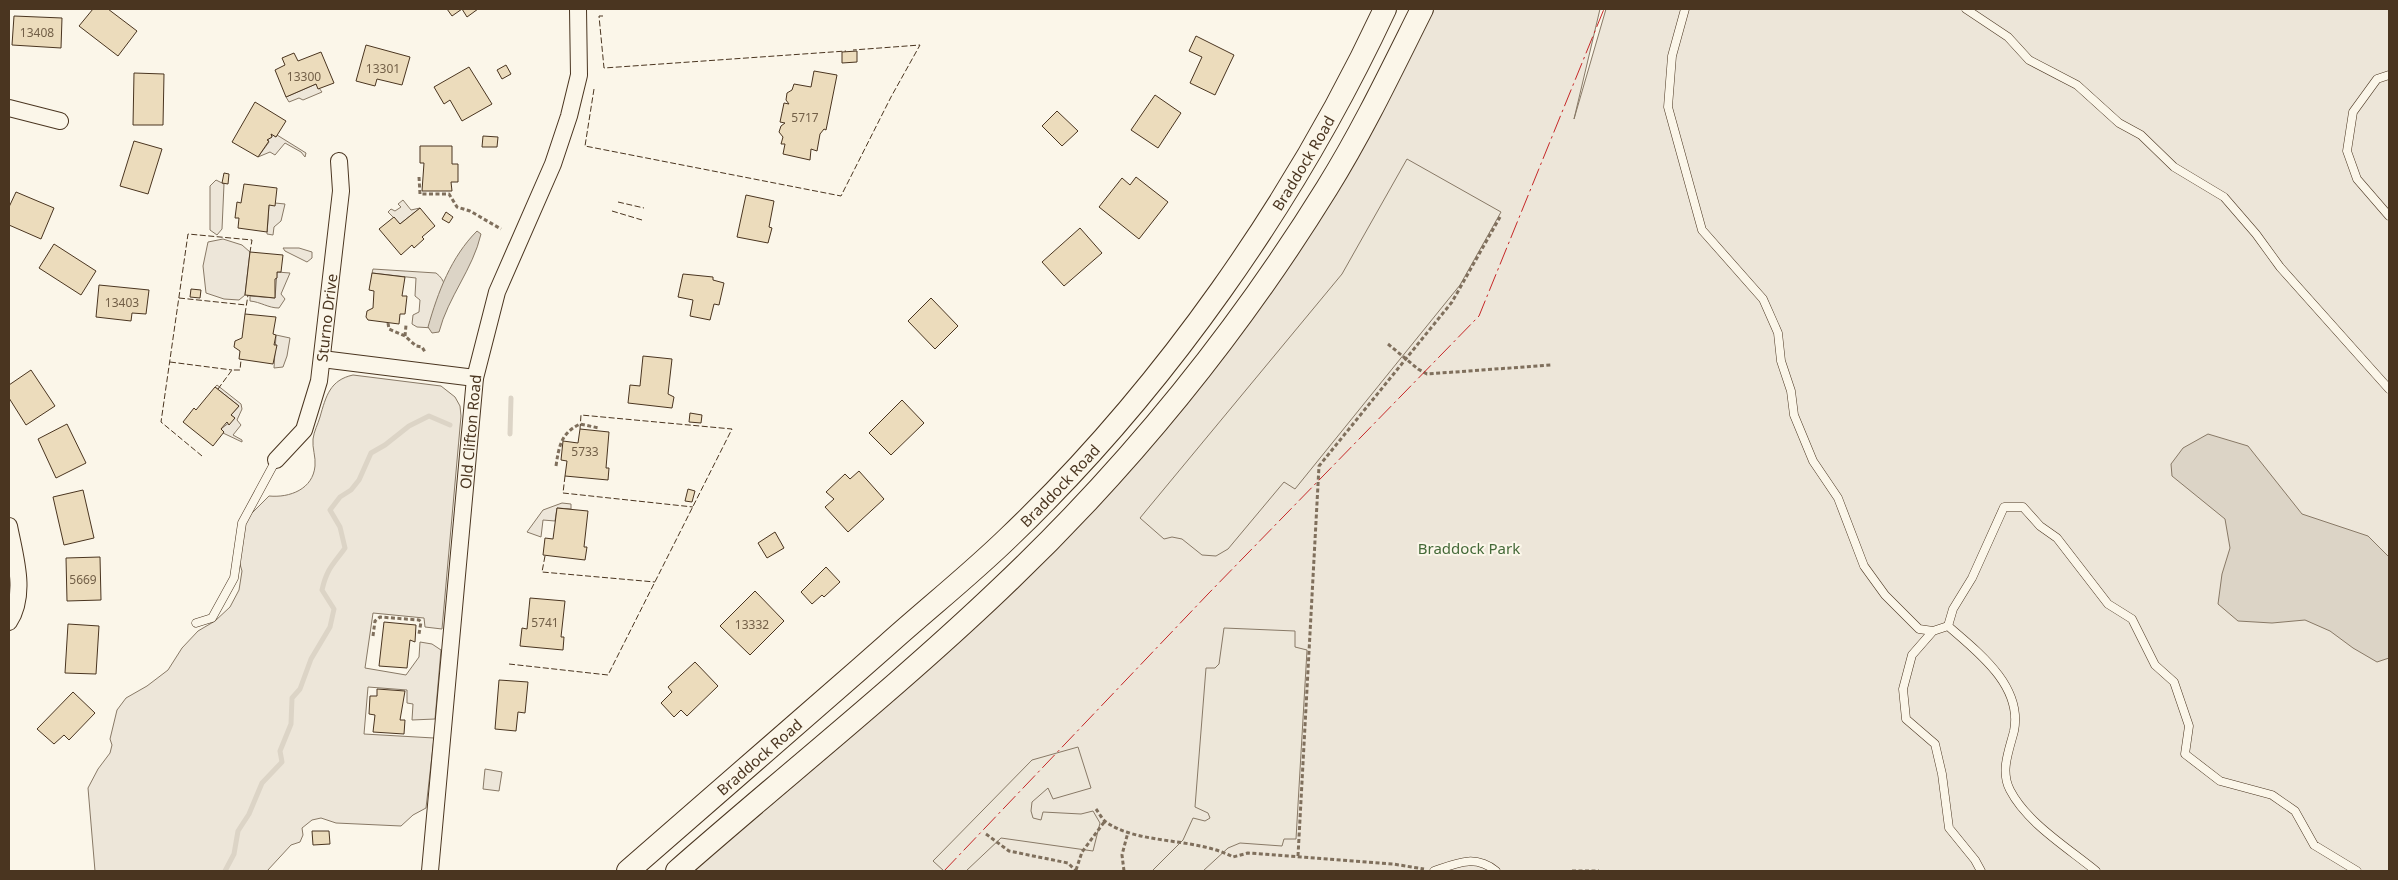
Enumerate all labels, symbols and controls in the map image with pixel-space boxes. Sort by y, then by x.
house number: 13408 [20,24,54,41]
house number: 13301 [366,60,400,77]
house number: 13300 [287,68,321,85]
house number: 5717 [791,109,819,126]
street label: Braddock Road [1267,112,1339,214]
street label: Sturno Drive [311,273,341,363]
house number: 13403 [105,294,139,311]
street label: Old Clifton Road [455,374,485,490]
street label: Braddock Road [1016,440,1104,531]
house number: 5733 [571,443,599,460]
park label: Braddock Park [1418,538,1520,558]
house number: 5669 [69,571,97,588]
house number: 5741 [531,614,559,631]
house number: 13332 [735,616,769,633]
street label: Braddock Road [712,714,806,799]

